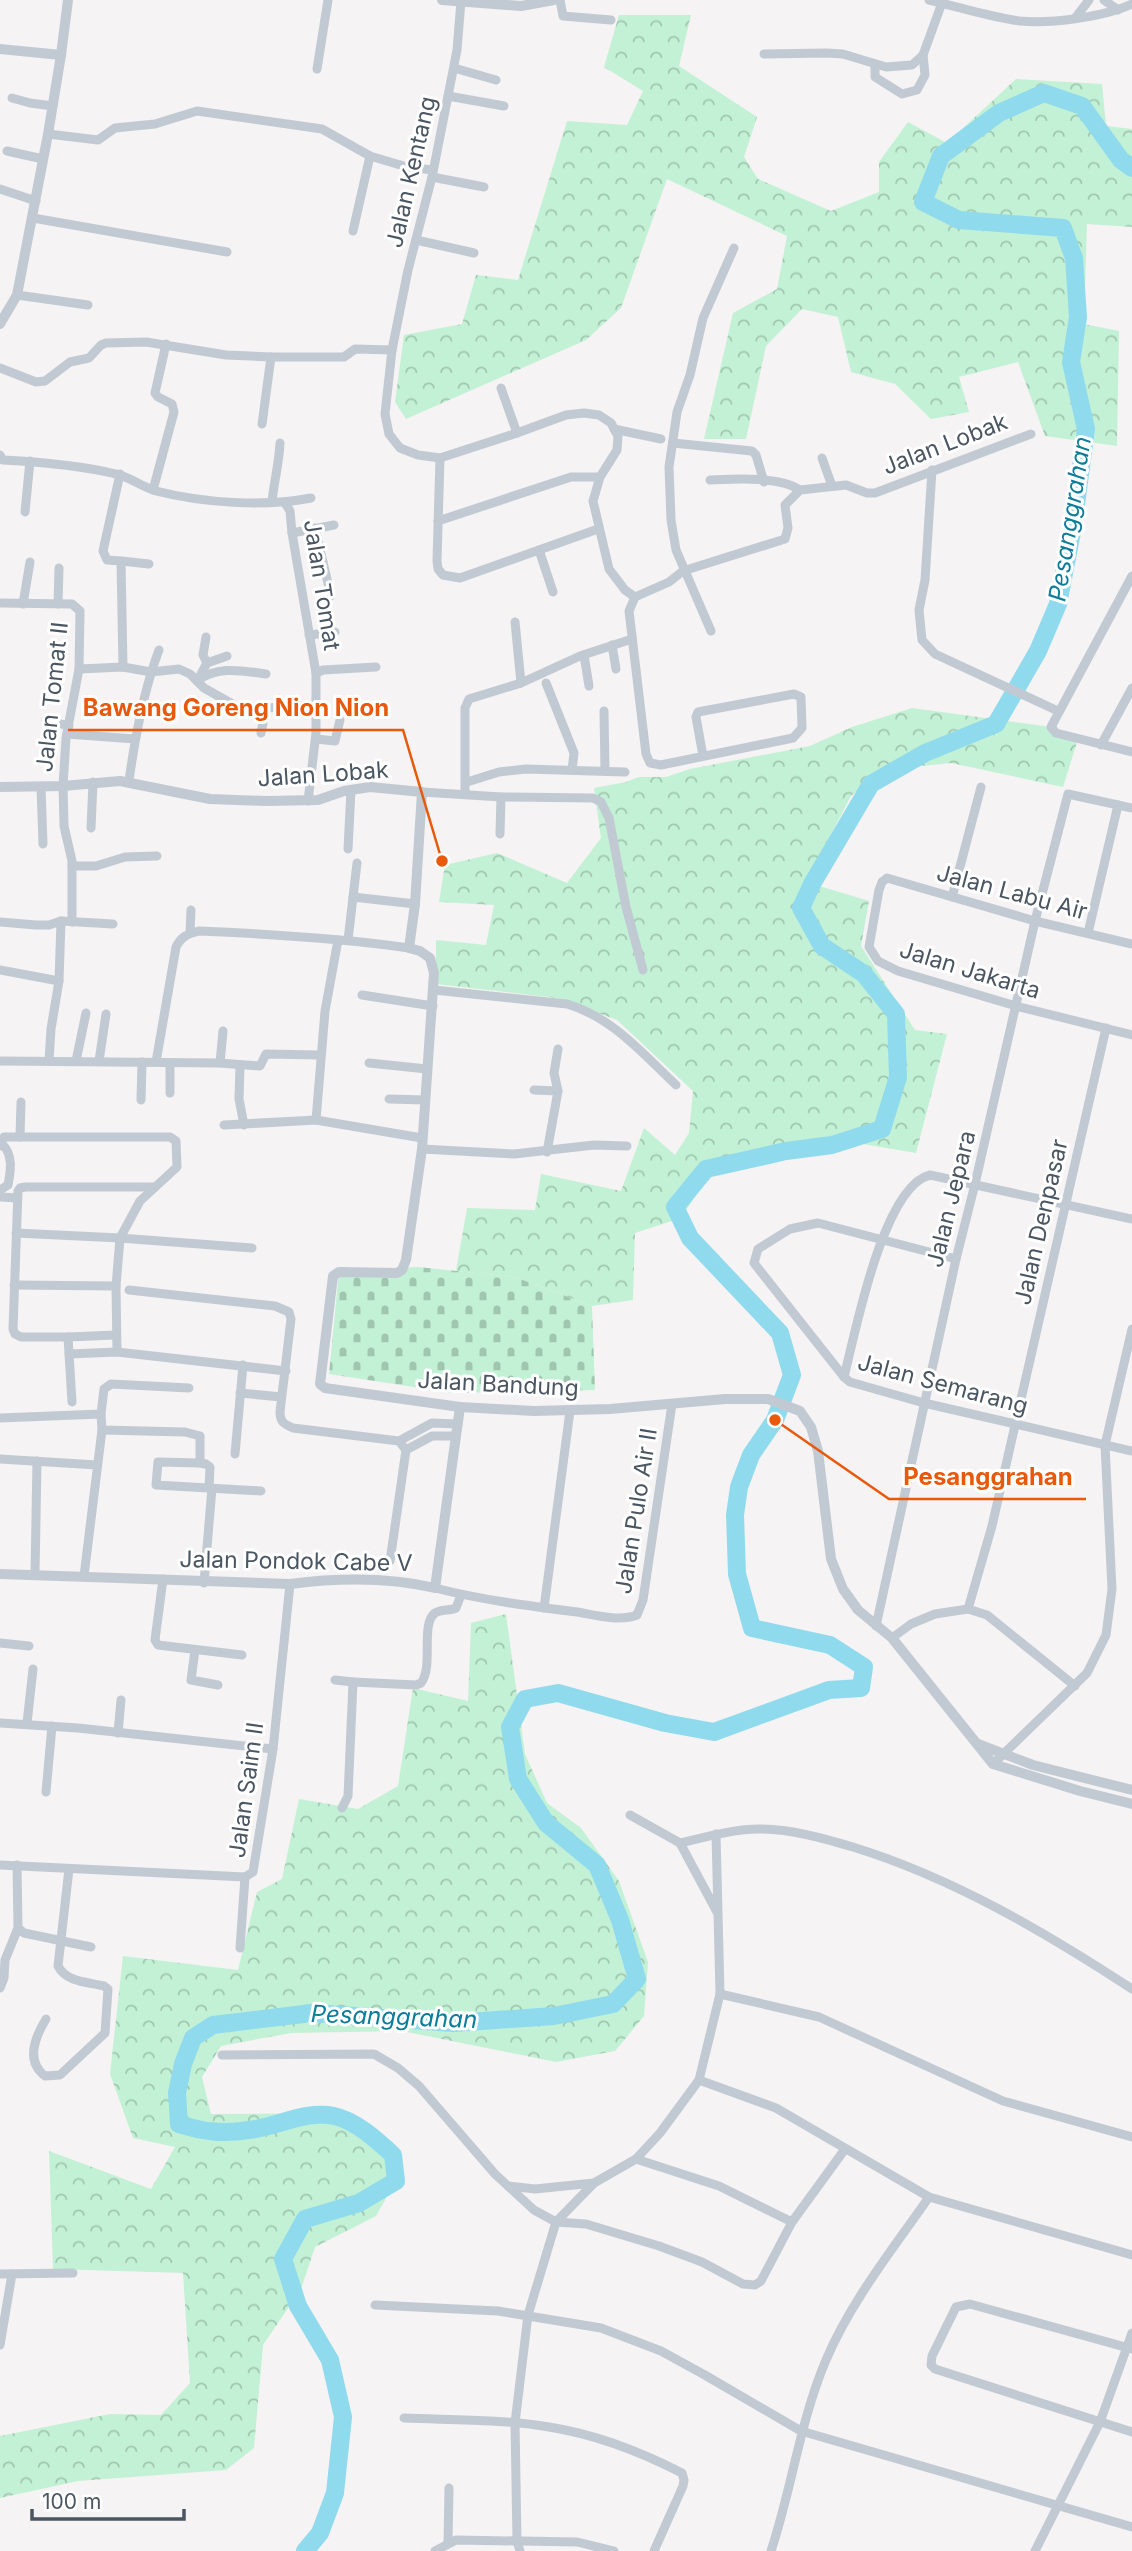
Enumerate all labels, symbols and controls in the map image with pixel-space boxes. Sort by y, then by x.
street label: Jalan Kentang [380,94,442,250]
street label: Jalan Lobak [879,407,1012,481]
water label: Pesanggrahan [1042,434,1097,603]
street label: Jalan Tomat [298,518,346,653]
street label: Jalan Tomat II [30,621,74,773]
callout: Bawang Goreng Nion Nion [68,685,403,730]
text: Bawang Goreng Nion Nion [83,693,389,722]
street label: Jalan Lobak [257,755,390,793]
street label: Jalan Labu Air [934,858,1091,926]
street label: Jalan Jakarta [896,935,1044,1005]
street label: Jalan Jepara [920,1128,982,1270]
street label: Jalan Denpasar [1008,1136,1074,1308]
street label: Jalan Semarang [855,1348,1031,1420]
street label: Jalan Bandung [417,1366,579,1402]
street label: Jalan Pulo Air II [609,1426,663,1596]
callout: Pesanggrahan [889,1454,1086,1499]
text: Pesanggrahan [903,1462,1073,1491]
street label: Jalan Pondok Cabe V [179,1545,413,1577]
street label: Jalan Saim II [223,1720,269,1860]
water label: Pesanggrahan [310,1999,478,2034]
scale bar [32,2478,184,2522]
text: 100 m [42,2489,101,2514]

